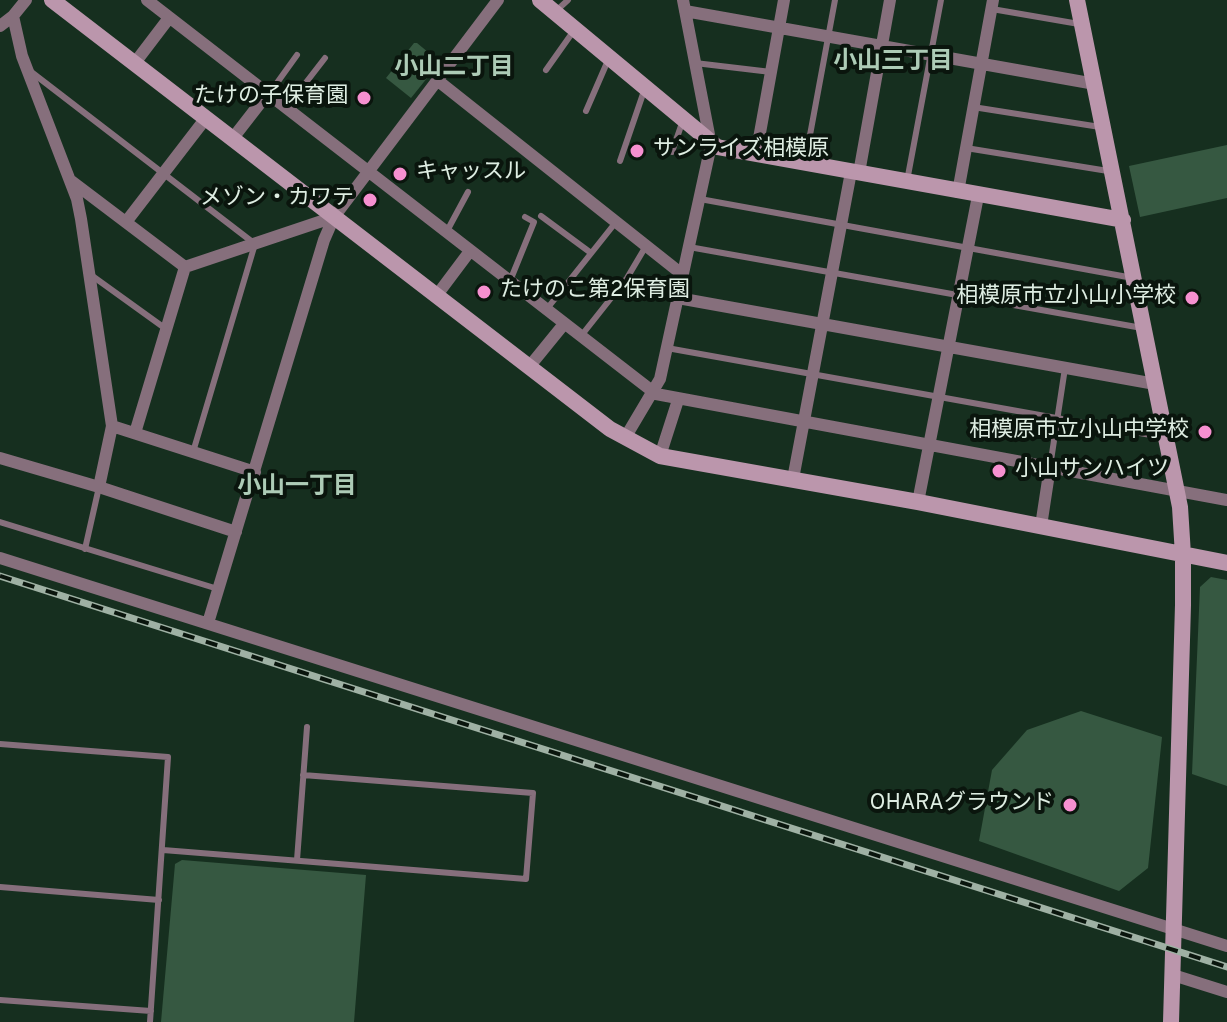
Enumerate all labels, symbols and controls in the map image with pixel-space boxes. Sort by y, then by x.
district label: 小山三丁目 [833,49,953,77]
district label: 小山二丁目 [394,55,514,83]
place label: たけの子保育園 [194,85,348,111]
marker: たけの子保育園 [355,89,373,107]
place label: サンライズ相模原 [653,138,829,164]
marker: サンライズ相模原 [628,142,646,160]
place label: キャッスル [416,161,526,187]
marker: キャッスル [391,165,409,183]
place label: メゾン・カワテ [200,187,354,213]
marker: メゾン・カワテ [361,191,379,209]
place label: たけのこ第2保育園 [500,279,689,305]
marker: たけのこ第2保育園 [475,283,493,301]
place label: 相模原市立小山小学校 [956,285,1176,311]
marker: 相模原市立小山小学校 [1183,289,1201,307]
place label: 相模原市立小山中学校 [969,419,1189,445]
marker: 相模原市立小山中学校 [1196,423,1214,441]
place label: 小山サンハイツ [1015,458,1169,484]
marker: 小山サンハイツ [990,462,1008,480]
district label: 小山一丁目 [237,474,357,502]
place label: OHARAグラウンド [870,792,1054,818]
marker: OHARAグラウンド [1061,796,1079,814]

